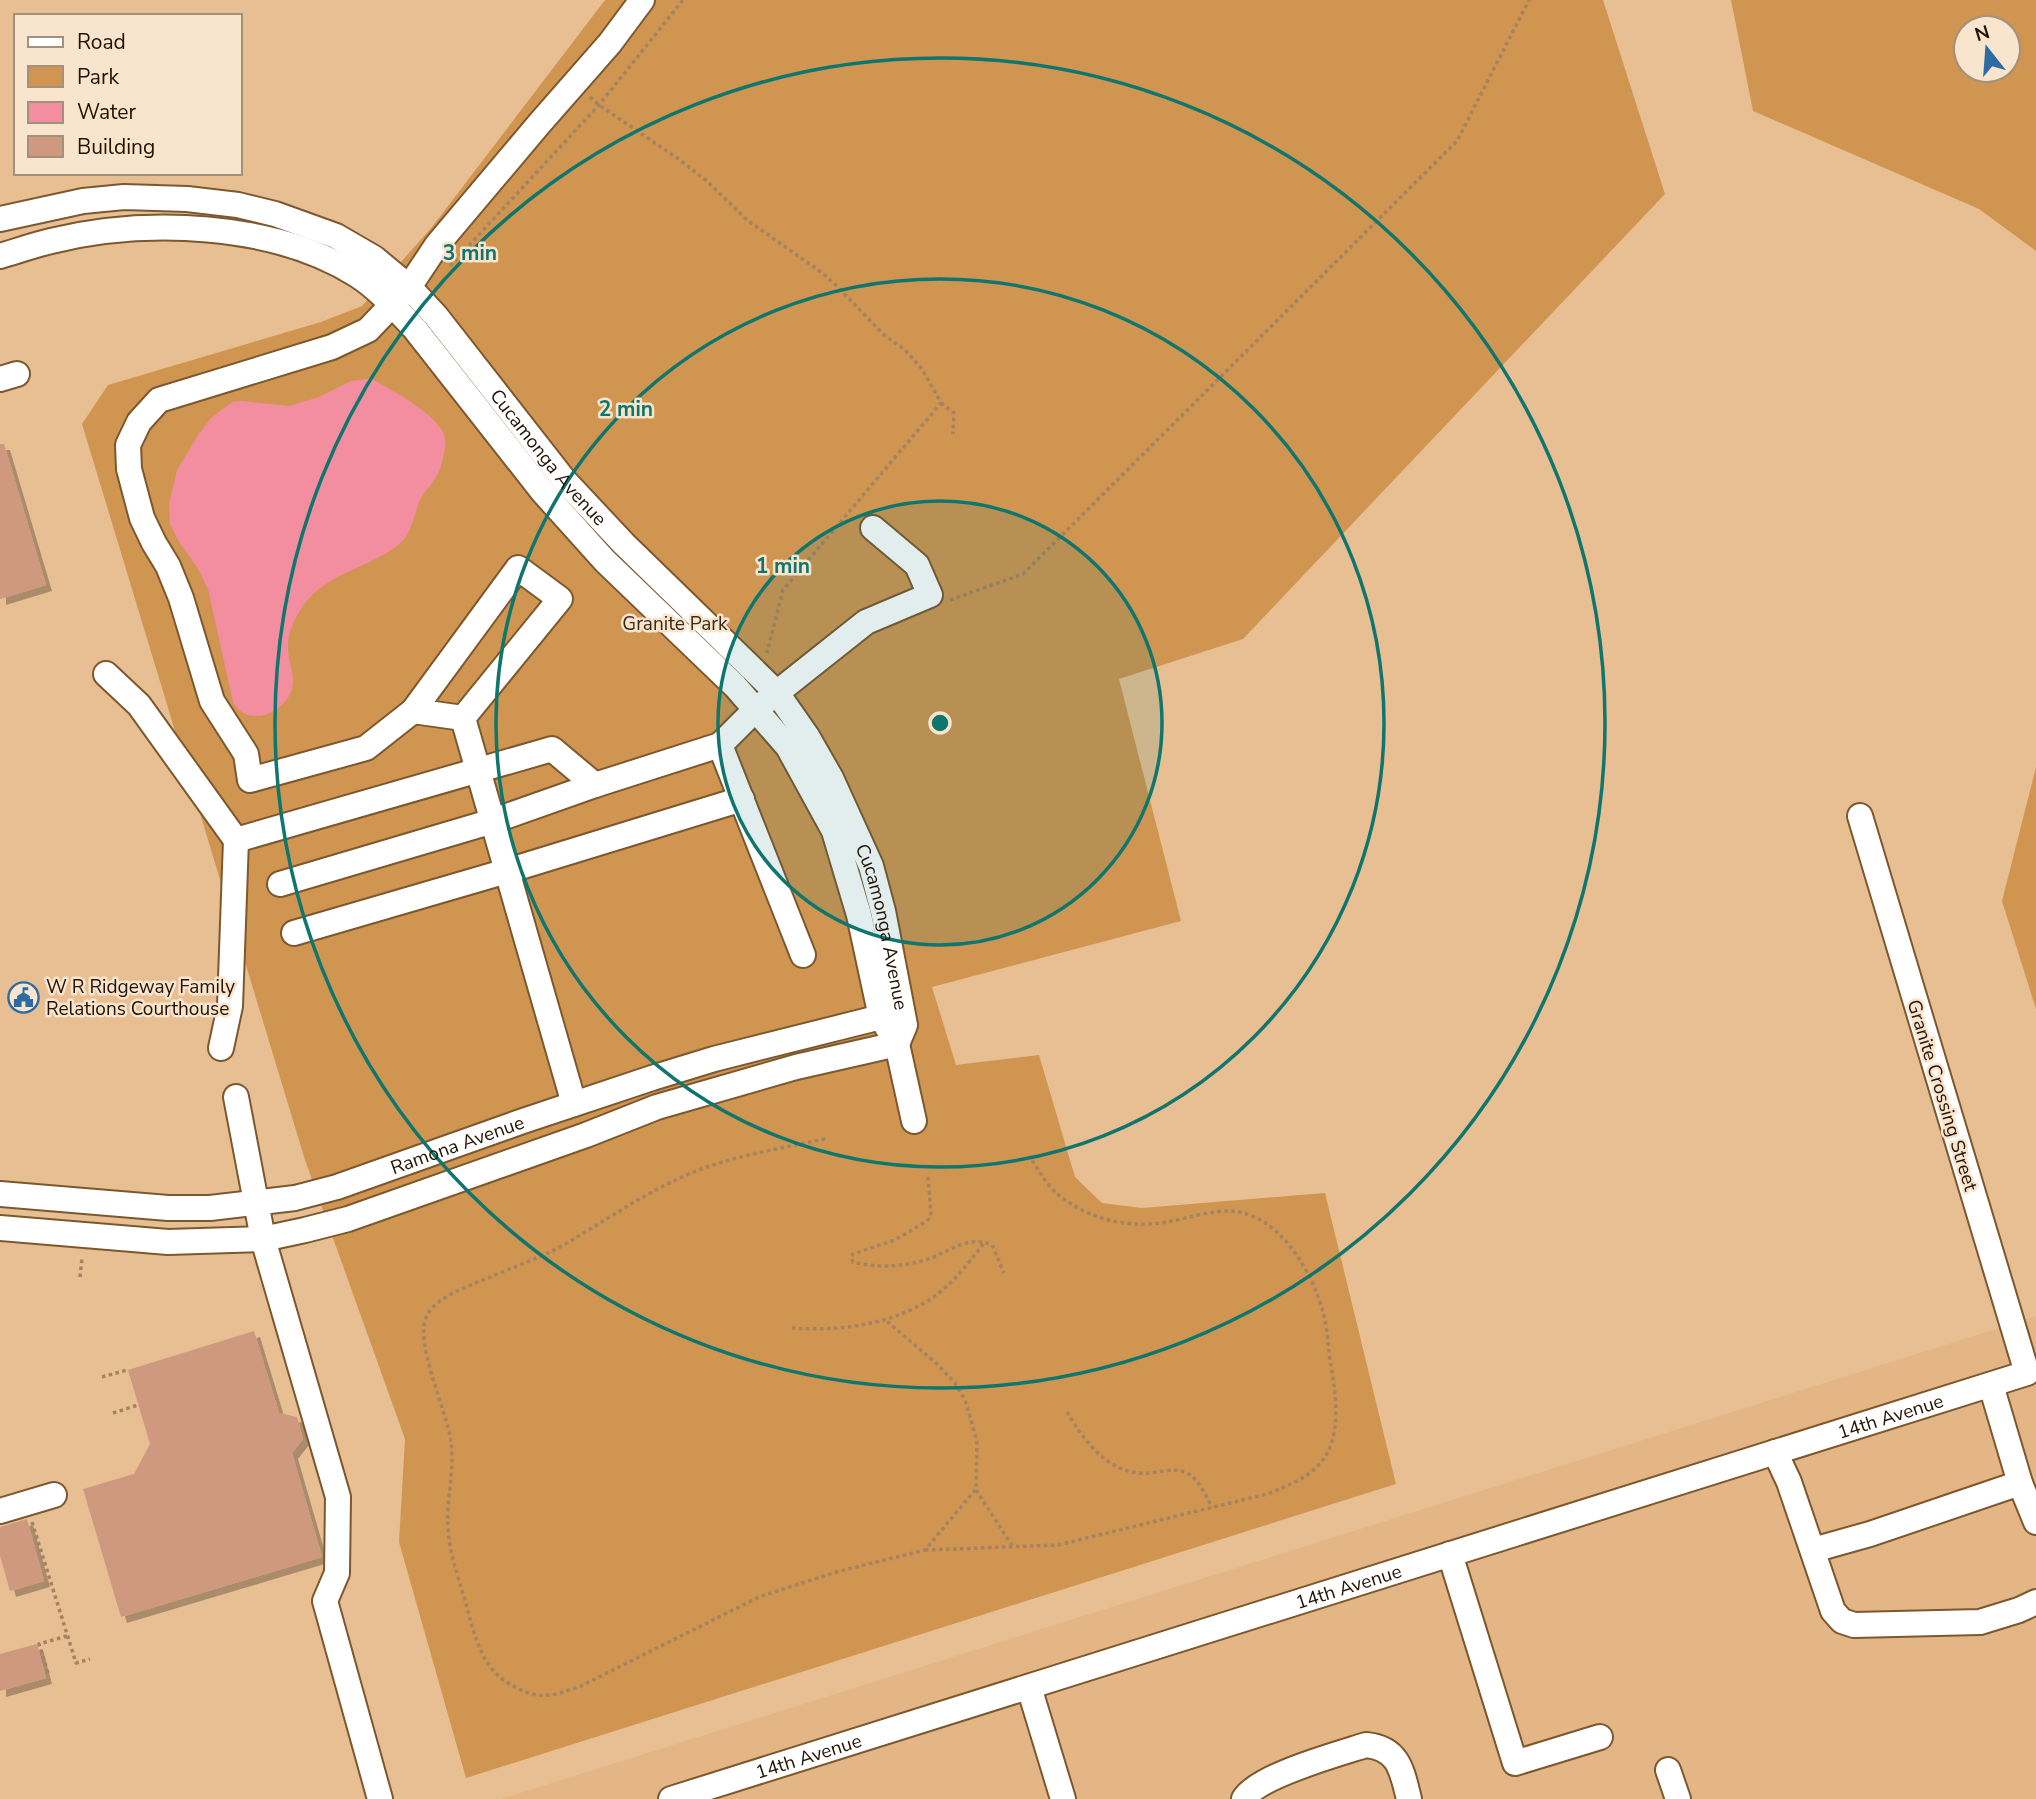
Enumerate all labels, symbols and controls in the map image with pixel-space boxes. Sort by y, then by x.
legend [14,14,242,175]
north arrow [1952,14,2022,84]
text: N [1972,19,1993,48]
text: Road [77,28,126,56]
text: Park [77,63,119,91]
text: Water [77,98,136,126]
text: Building [77,133,155,161]
text: 3 min [443,239,497,267]
street label: Cucamonga Avenue [484,384,612,532]
text: 2 min [599,395,653,423]
text: 1 min [756,552,810,580]
park label: Granite Park [622,611,728,637]
centre of rings [928,711,952,735]
street label: Cucamonga Avenue [849,840,914,1012]
place label: W R Ridgeway Family Relations Courthouse [46,974,235,1022]
public building icon: W R Ridgeway Family Relations Courthouse [6,980,40,1014]
street label: Granite Crossing Street [1901,996,1984,1194]
street label: Ramona Avenue [387,1110,528,1181]
street label: 14th Avenue [1834,1388,1947,1446]
street label: 14th Avenue [1292,1558,1405,1616]
street label: 14th Avenue [752,1728,865,1786]

